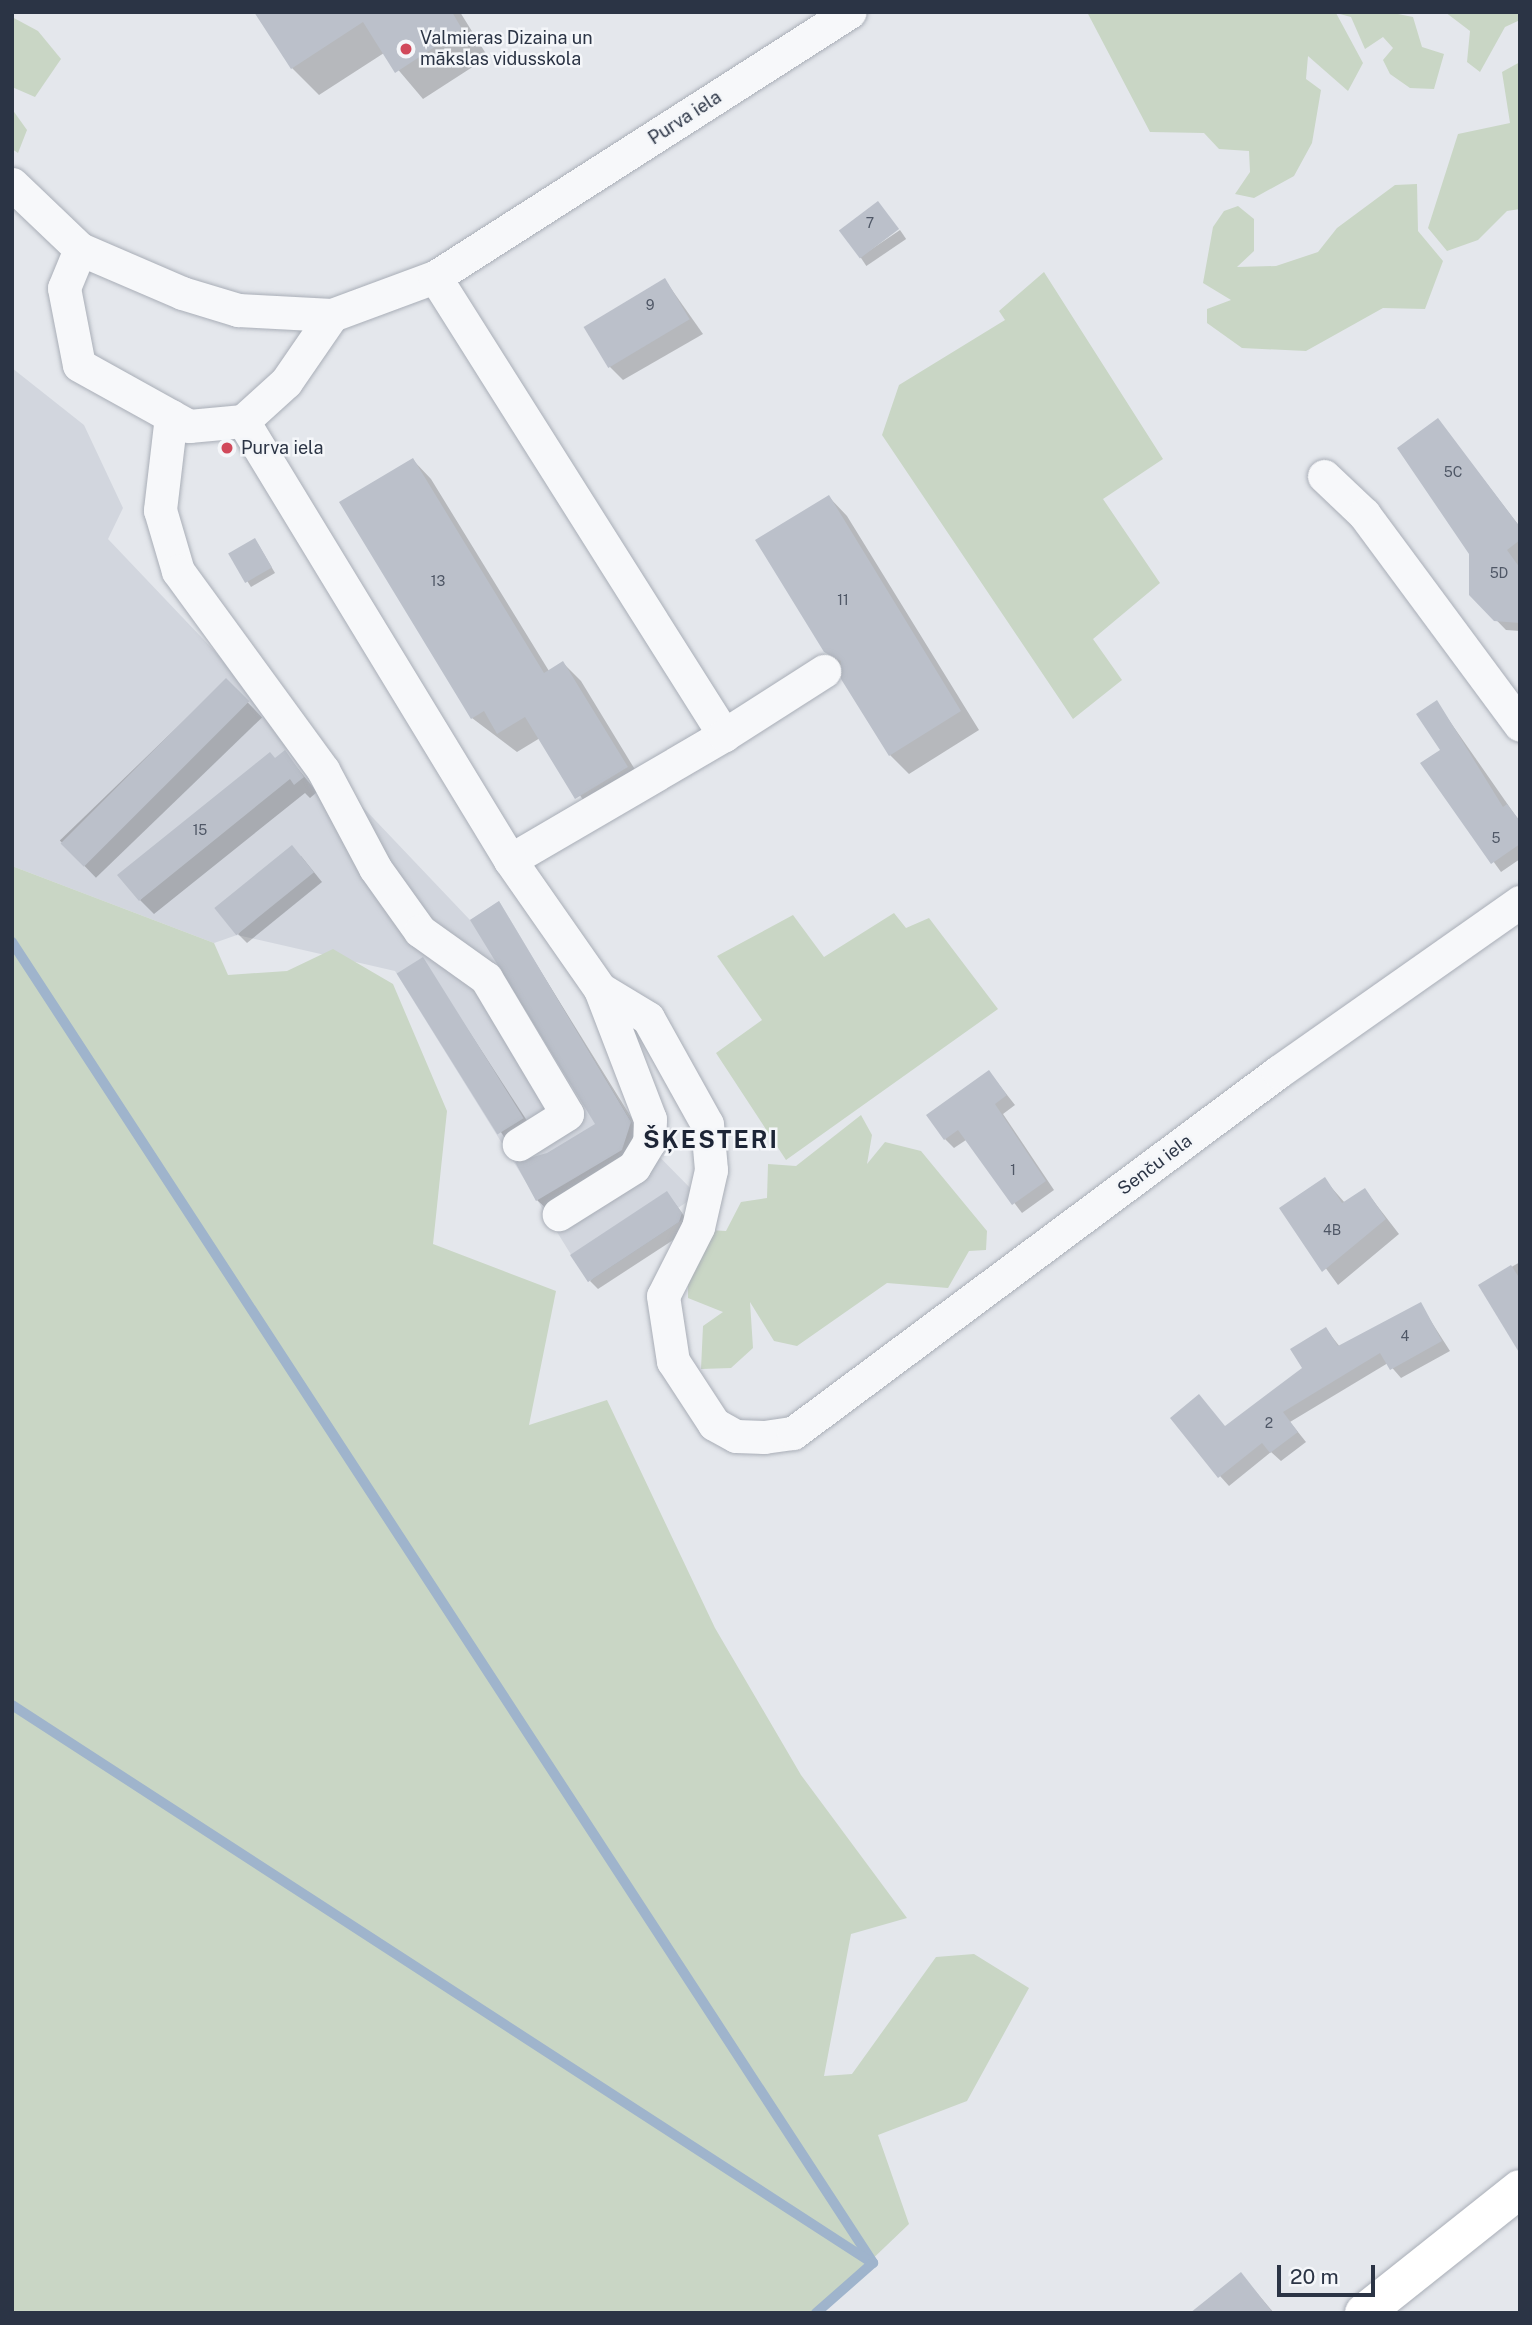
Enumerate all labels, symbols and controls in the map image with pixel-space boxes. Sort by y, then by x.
place label: Valmieras Dizaina un mākslas vidusskola [420,28,593,70]
marker: Valmieras Dizaina un mākslas vidusskola [398,41,414,57]
street label: Purva iela [645,87,725,149]
house number: 7 [866,215,874,231]
house number: 9 [646,297,654,313]
place label: Purva iela [241,437,323,459]
marker: Purva iela [219,440,235,456]
house number: 5C [1444,464,1462,480]
house number: 5D [1490,565,1508,581]
house number: 13 [431,573,445,589]
house number: 11 [837,592,849,608]
house number: 15 [193,822,207,838]
house number: 5 [1492,830,1500,846]
district label: ŠĶESTERI [644,1126,778,1154]
street label: Senču iela [1114,1130,1196,1200]
house number: 1 [1010,1162,1016,1178]
house number: 4B [1323,1222,1341,1238]
house number: 4 [1401,1328,1409,1344]
house number: 2 [1265,1415,1273,1431]
scale bar [1280,2252,1378,2296]
text: 20 m [1290,2264,1339,2289]

